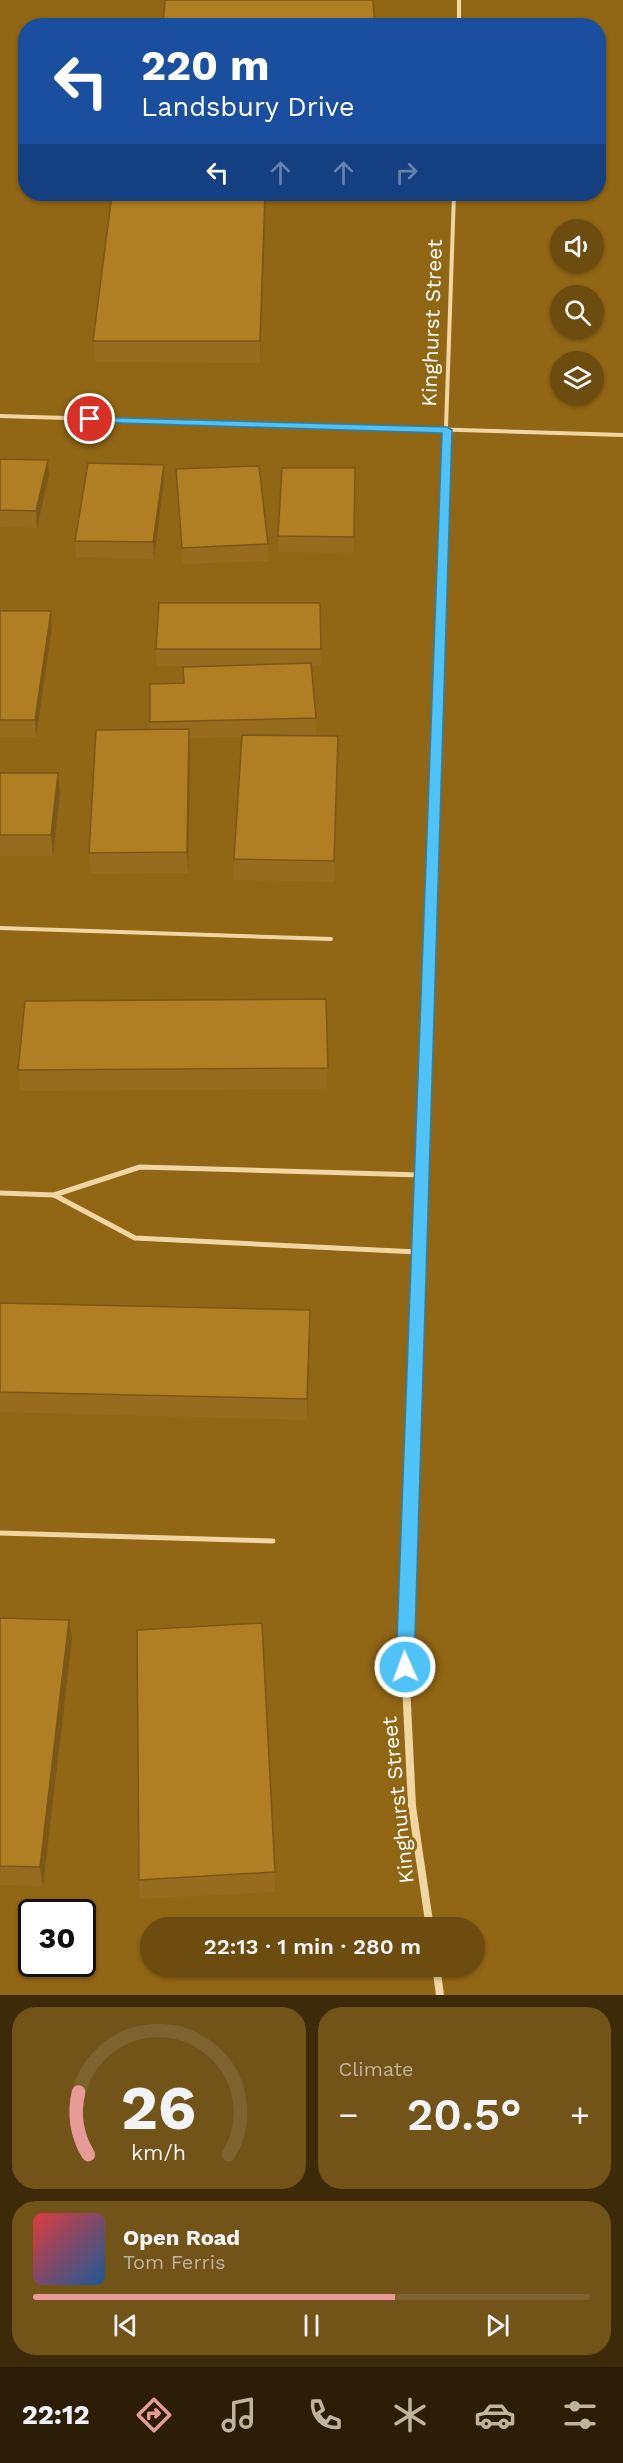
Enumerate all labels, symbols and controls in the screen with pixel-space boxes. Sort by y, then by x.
text: 220 m [141,41,270,90]
icon: left [42,42,120,120]
text: Landsbury Drive [141,91,355,123]
icon: left [201,156,234,189]
icon: ahead [264,156,297,189]
icon: ahead [327,156,360,189]
icon: right [390,156,423,189]
map controls [550,219,604,405]
button: sound [550,219,604,273]
street label: Kinghurst Street [416,238,447,407]
button: search [550,285,604,339]
button: layers [550,351,604,405]
pin [64,393,115,444]
icon: arrive [73,402,106,435]
position arrow [373,1635,437,1699]
street label: Kinghurst Street [376,1715,419,1885]
speed limit sign: 30 [18,1899,96,1977]
text: 22:13 · 1 min · 280 m [204,1934,421,1959]
text: Climate [339,2057,414,2081]
text: 26 [121,2071,197,2144]
text: 20.5° [407,2088,522,2141]
text: − [339,2095,358,2134]
text: + [570,2095,590,2134]
text: km/h [131,2140,186,2165]
text: Open Road [123,2225,240,2250]
text: Tom Ferris [123,2250,226,2274]
icon: previous [109,2309,142,2342]
icon: pause [295,2309,328,2342]
icon: next [481,2309,514,2342]
icon: directions [133,2394,175,2436]
icon: music [218,2394,260,2436]
icon: phone [304,2394,346,2436]
icon: climate [389,2394,431,2436]
icon: car [474,2394,516,2436]
icon: filters [559,2394,601,2436]
text: 22:12 [22,2399,90,2431]

